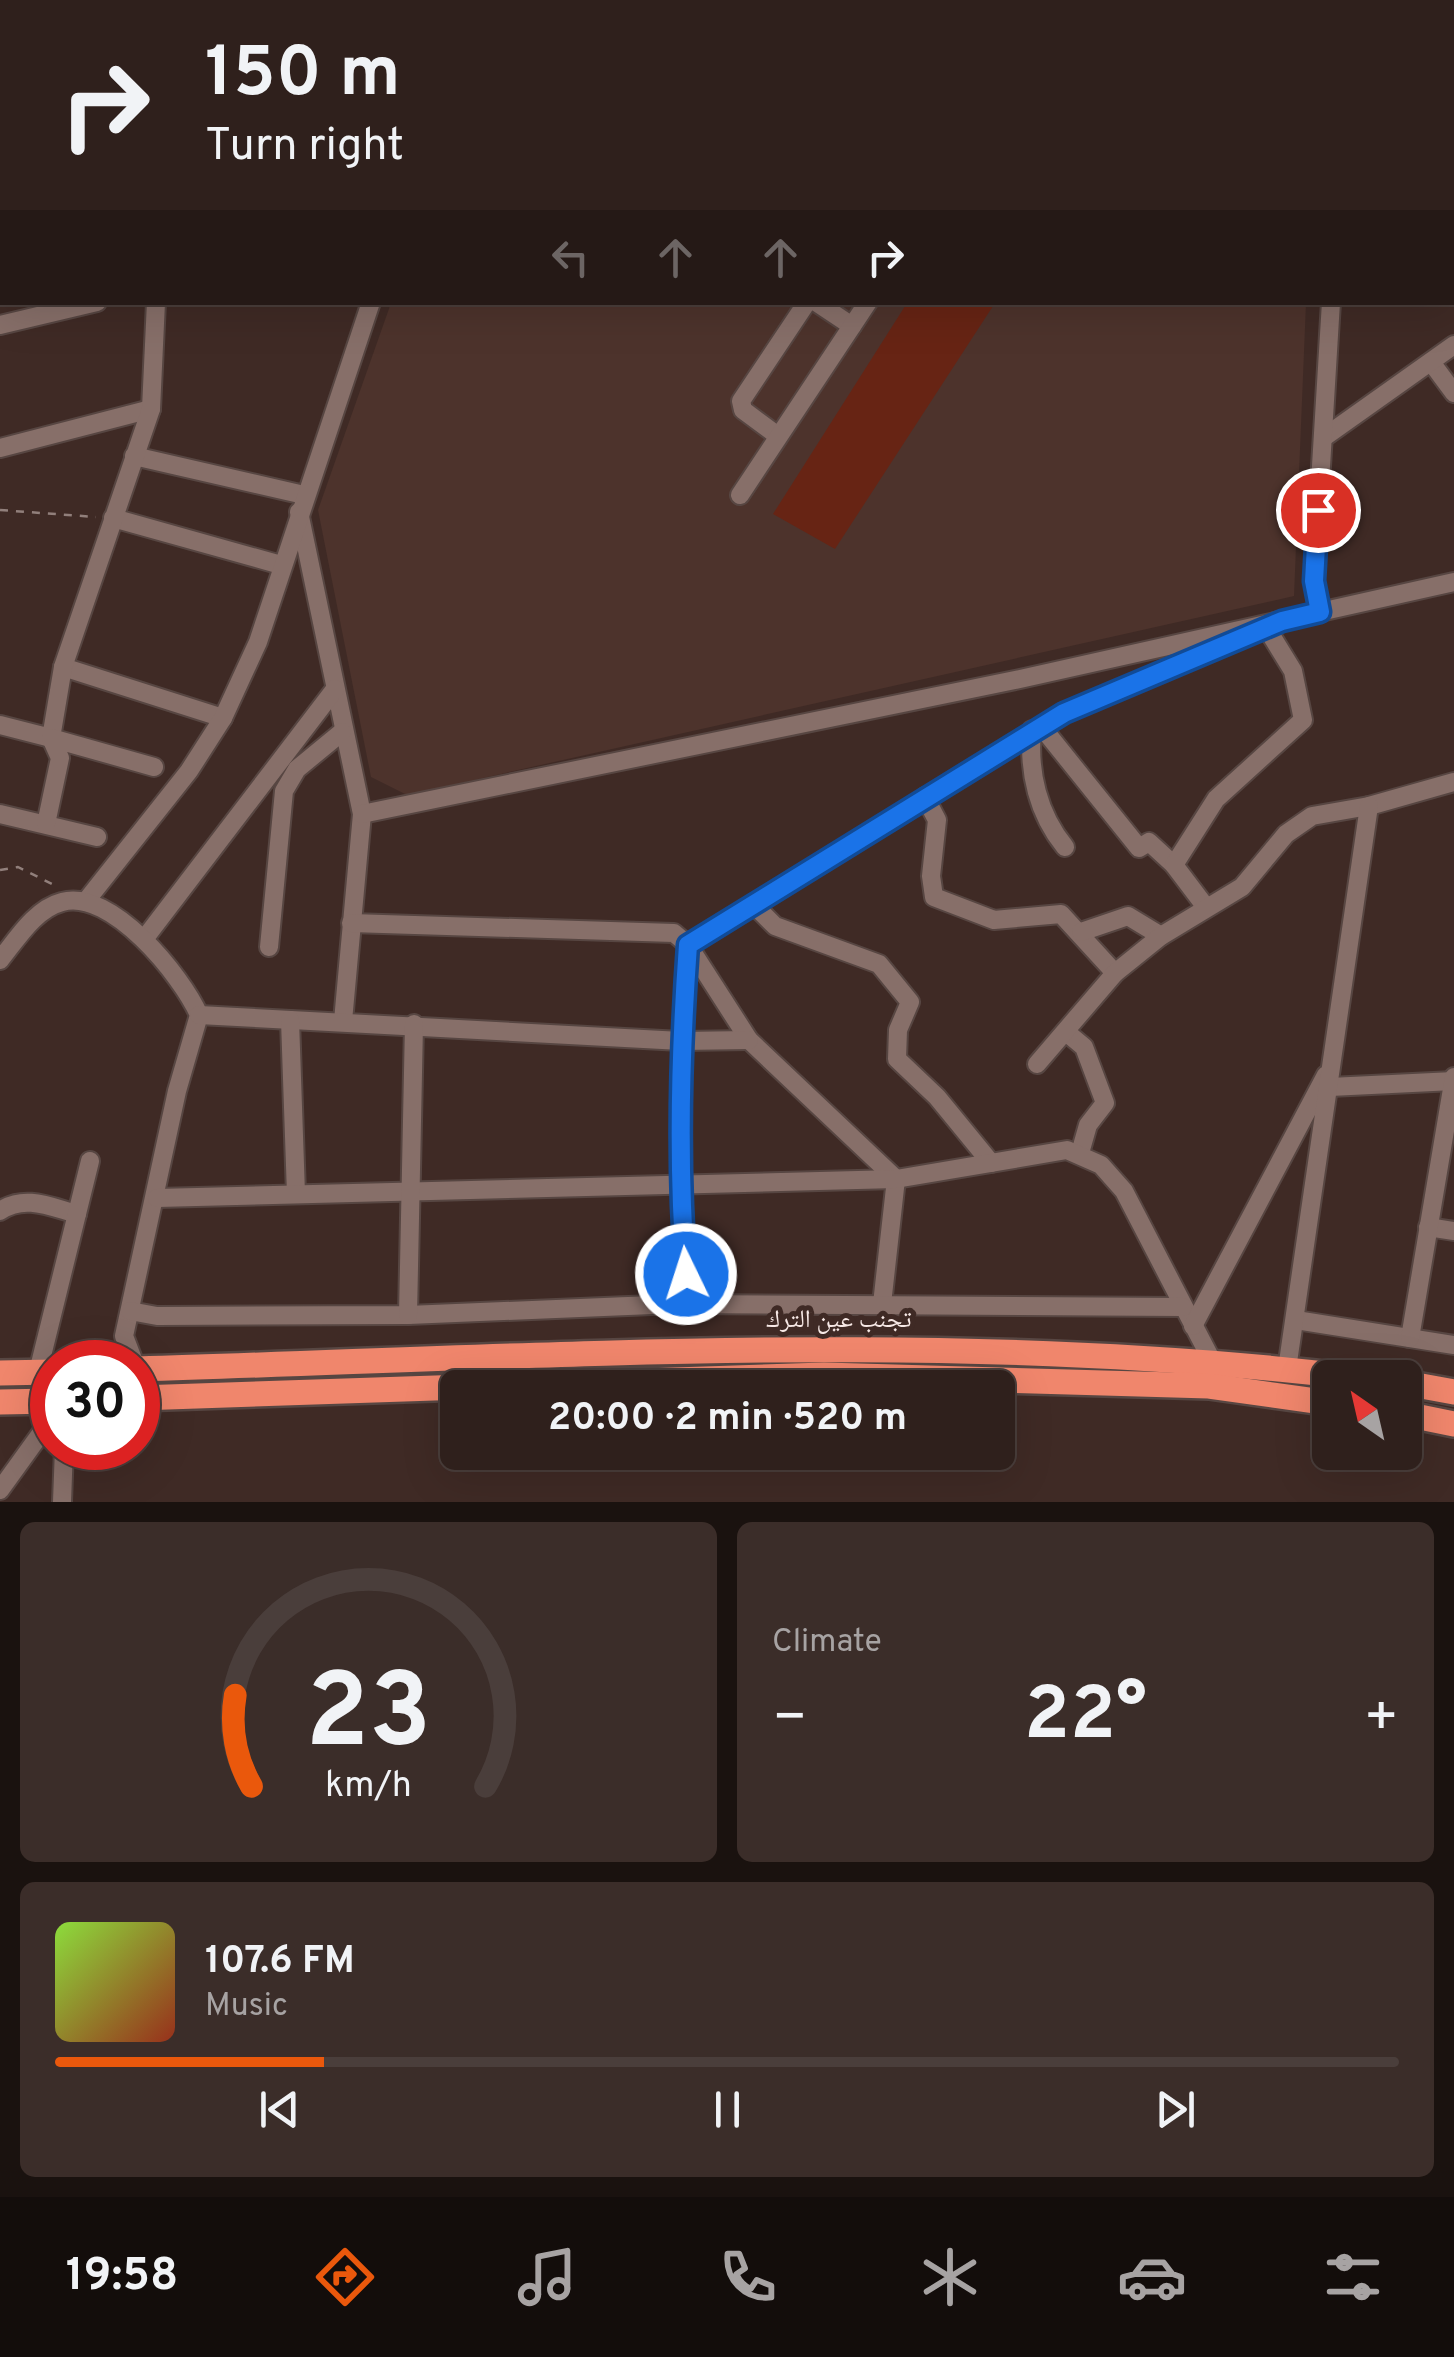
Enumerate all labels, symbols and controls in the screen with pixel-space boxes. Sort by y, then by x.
text: 150 m [205,32,400,121]
icon: right [40,40,170,170]
text: Turn right [205,119,404,176]
icon: left [543,230,598,285]
icon: ahead [648,230,703,285]
icon: ahead [753,230,808,285]
icon: right [858,230,913,285]
pin [1276,468,1361,553]
icon: arrive [1291,483,1346,538]
position arrow [634,1222,738,1326]
street label: تجنب عين الترك [766,1305,912,1337]
speed limit sign: 30 [30,1340,160,1470]
north arrow [1312,1360,1422,1470]
map controls [1312,1360,1422,1470]
text: 20:00 · 2 min · 520 m [548,1395,907,1444]
text: Climate [772,1623,882,1663]
text: 23 [306,1652,431,1784]
text: 22° [1024,1671,1147,1766]
text: − [772,1685,807,1755]
text: + [1364,1685,1399,1755]
text: km/h [325,1764,412,1810]
text: 107.6 FM [205,1938,355,1987]
text: Music [205,1987,288,2027]
icon: previous [252,2082,307,2137]
icon: pause [700,2082,755,2137]
icon: next [1148,2082,1203,2137]
icon: directions [310,2242,380,2312]
icon: music [512,2242,582,2312]
icon: phone [713,2242,783,2312]
icon: climate [915,2242,985,2312]
icon: car [1117,2242,1187,2312]
icon: filters [1318,2242,1388,2312]
text: 19:58 [66,2249,178,2306]

